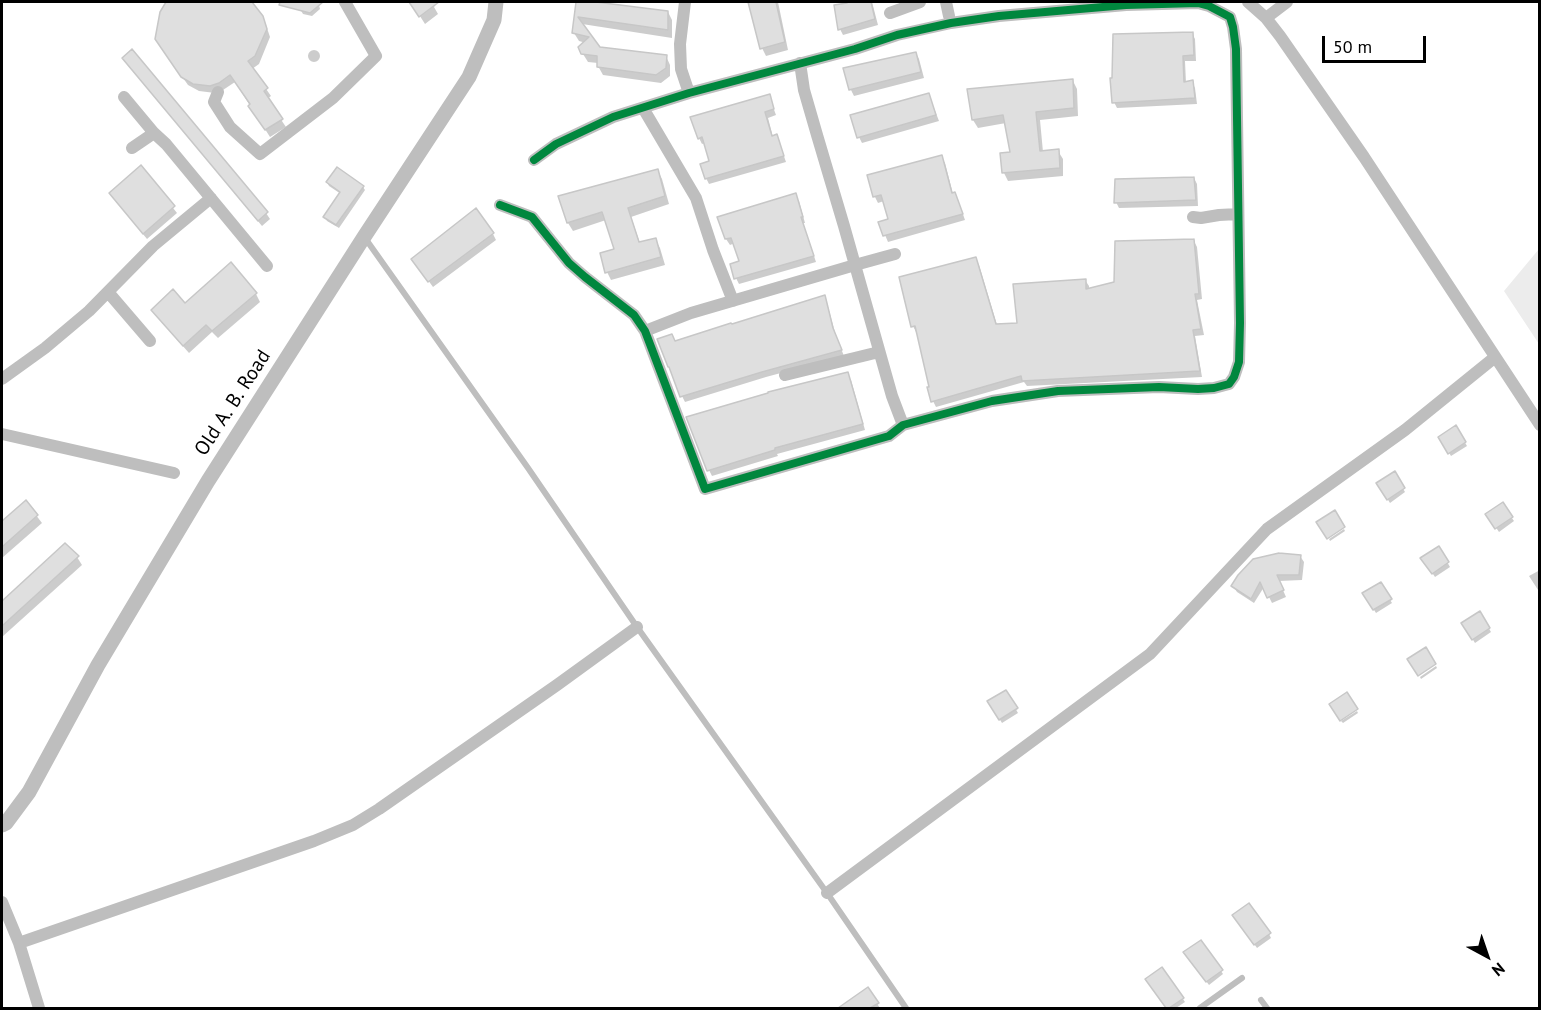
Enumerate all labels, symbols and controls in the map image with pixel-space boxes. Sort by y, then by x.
scale bar [1325,24,1428,62]
text: 50 m [1333,35,1372,58]
street label: Old A. B. Road [190,346,276,460]
north arrow [1457,926,1517,986]
text: N [1488,959,1509,981]

